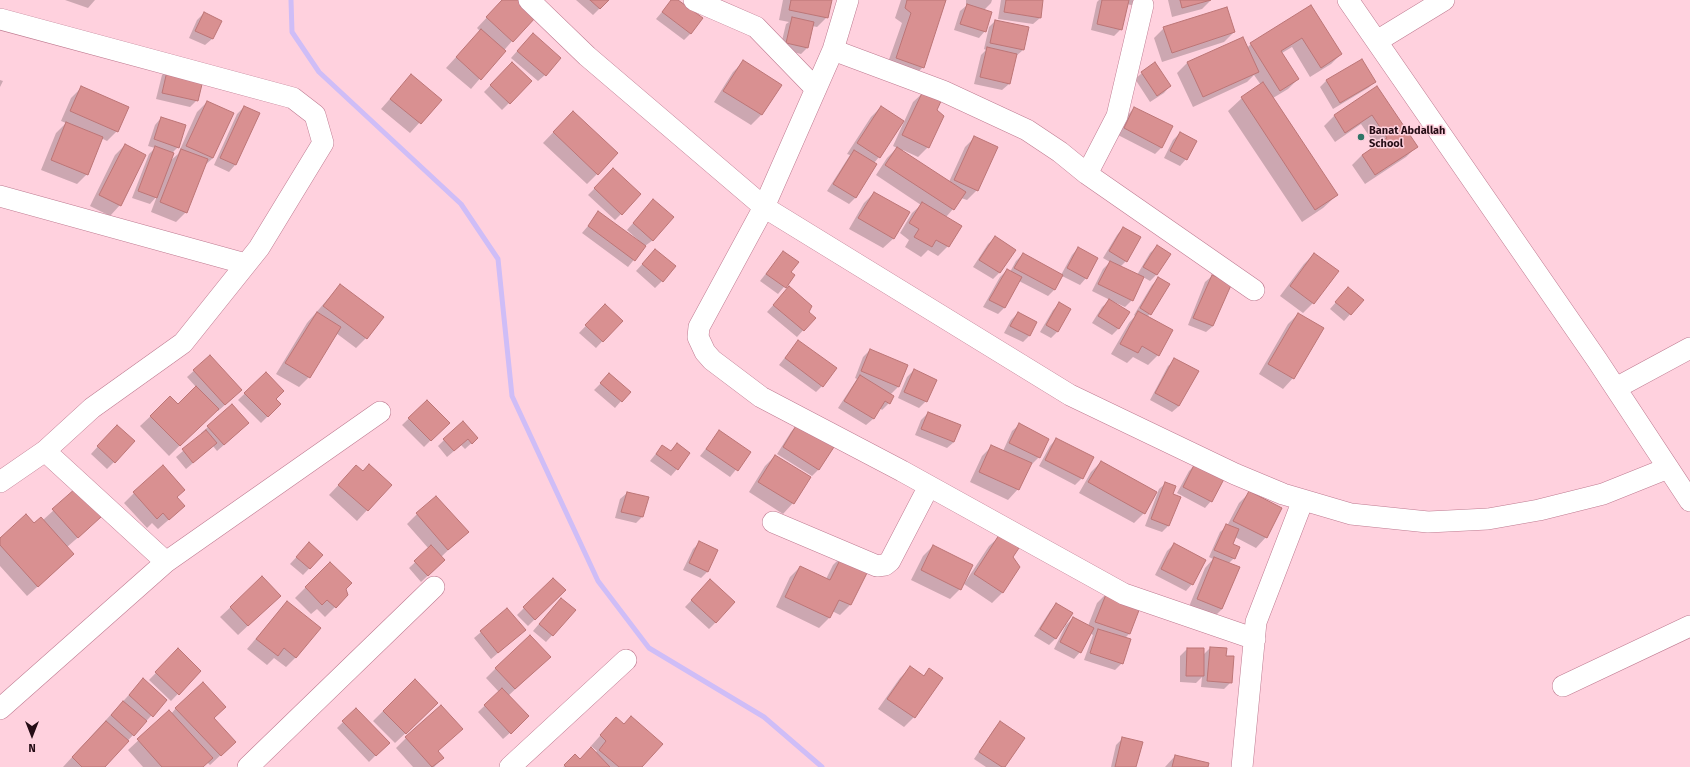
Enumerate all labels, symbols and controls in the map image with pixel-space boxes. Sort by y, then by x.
place label: Banat Abdallah School [1369,124,1445,150]
marker: Banat Abdallah School [1356,132,1366,142]
north arrow [12,715,52,755]
text: N [28,741,36,754]

